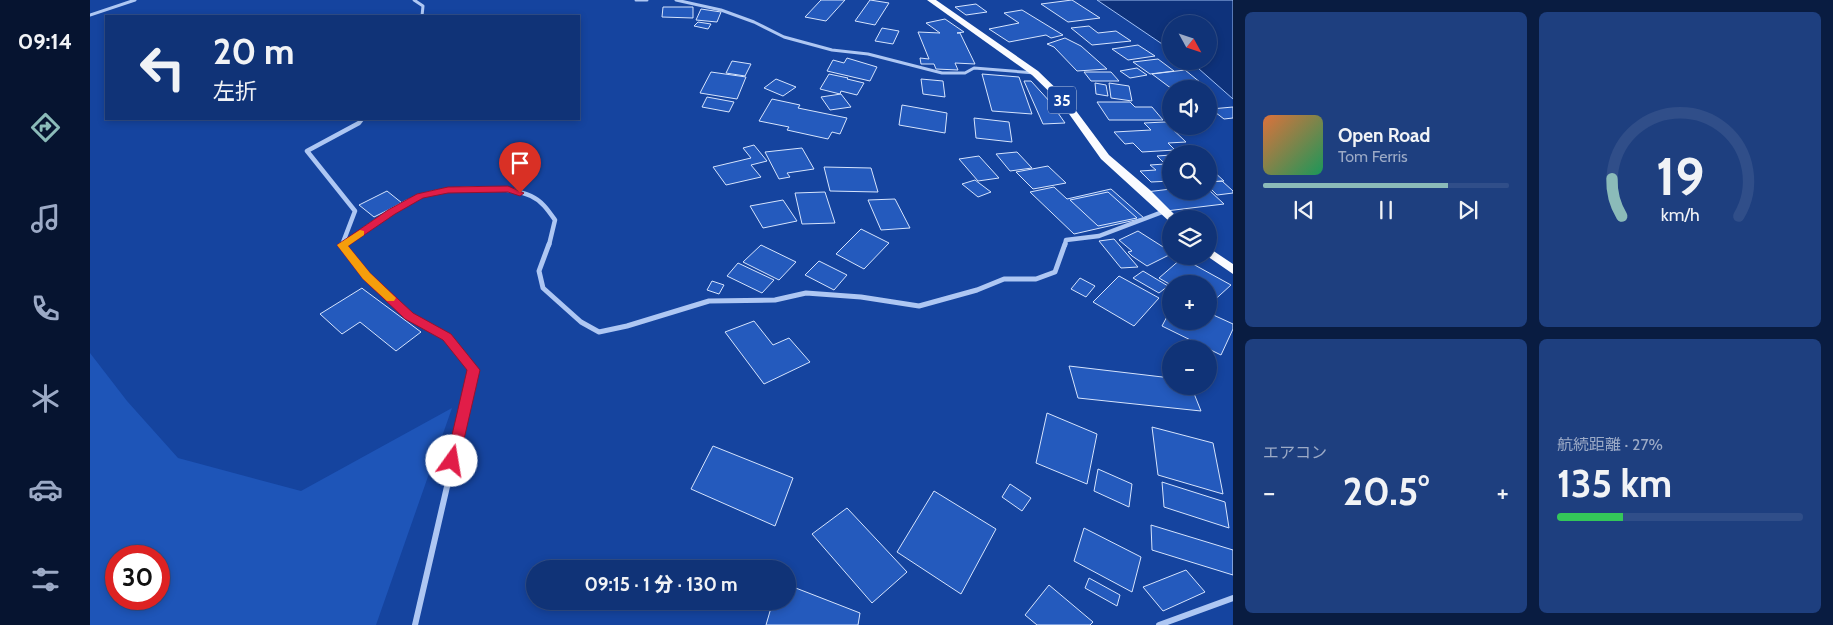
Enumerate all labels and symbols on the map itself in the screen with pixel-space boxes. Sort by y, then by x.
north arrow [1162,15,1218,70]
road number: 35 [1048,86,1076,114]
pin [499,142,541,193]
position arrow [425,434,477,486]
speed limit sign: 30 [105,545,170,610]

